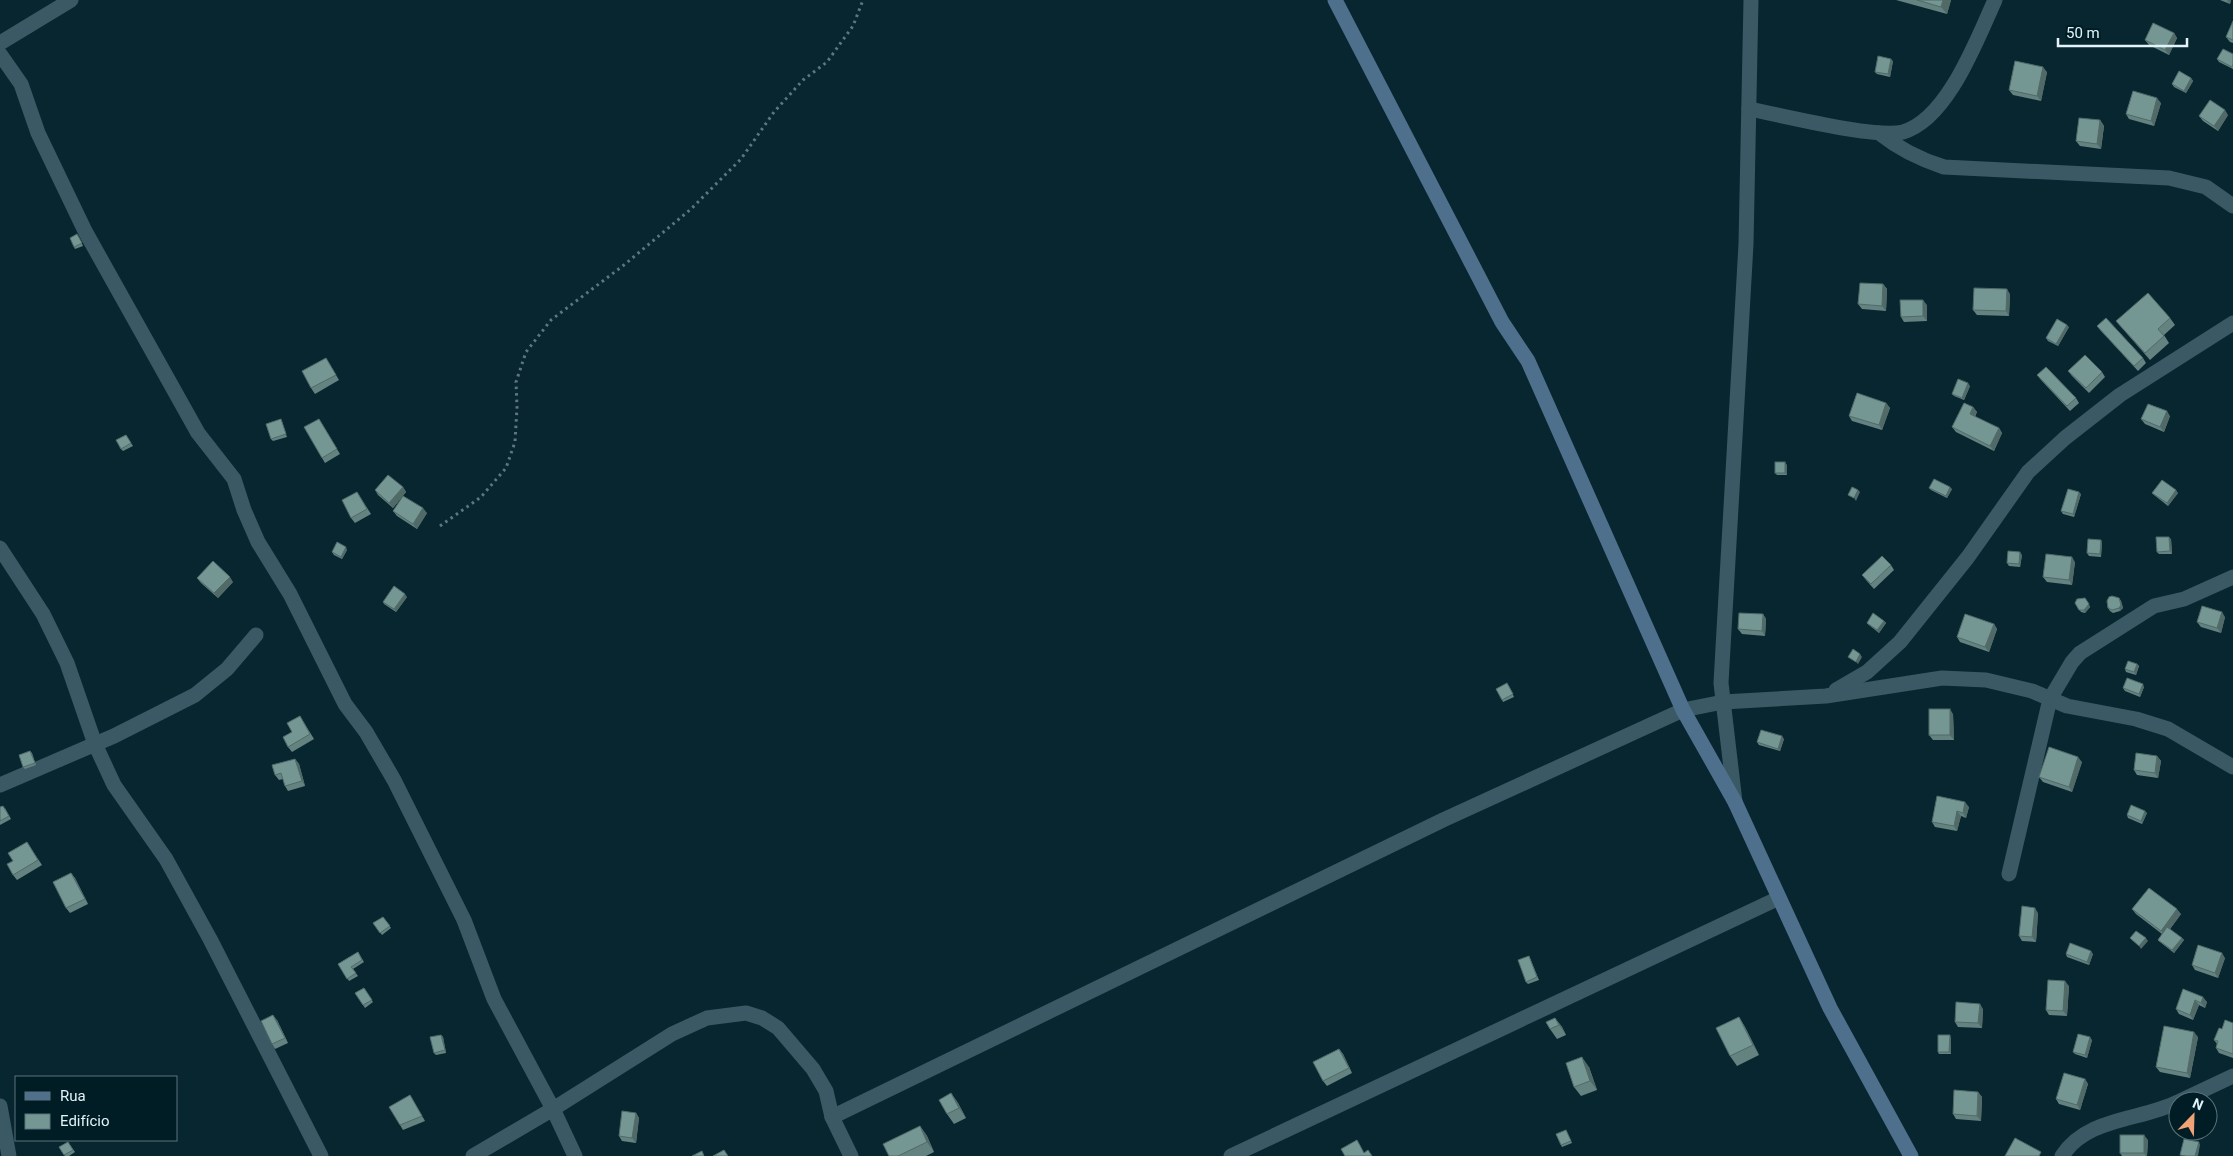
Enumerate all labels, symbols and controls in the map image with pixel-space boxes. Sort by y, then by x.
scale bar [2058,15,2187,47]
text: 50 m [2066,24,2100,42]
legend [15,1076,178,1141]
text: Rua [60,1087,86,1105]
north arrow [2168,1091,2218,1141]
text: N [2190,1095,2206,1113]
text: Edifício [60,1112,109,1130]

